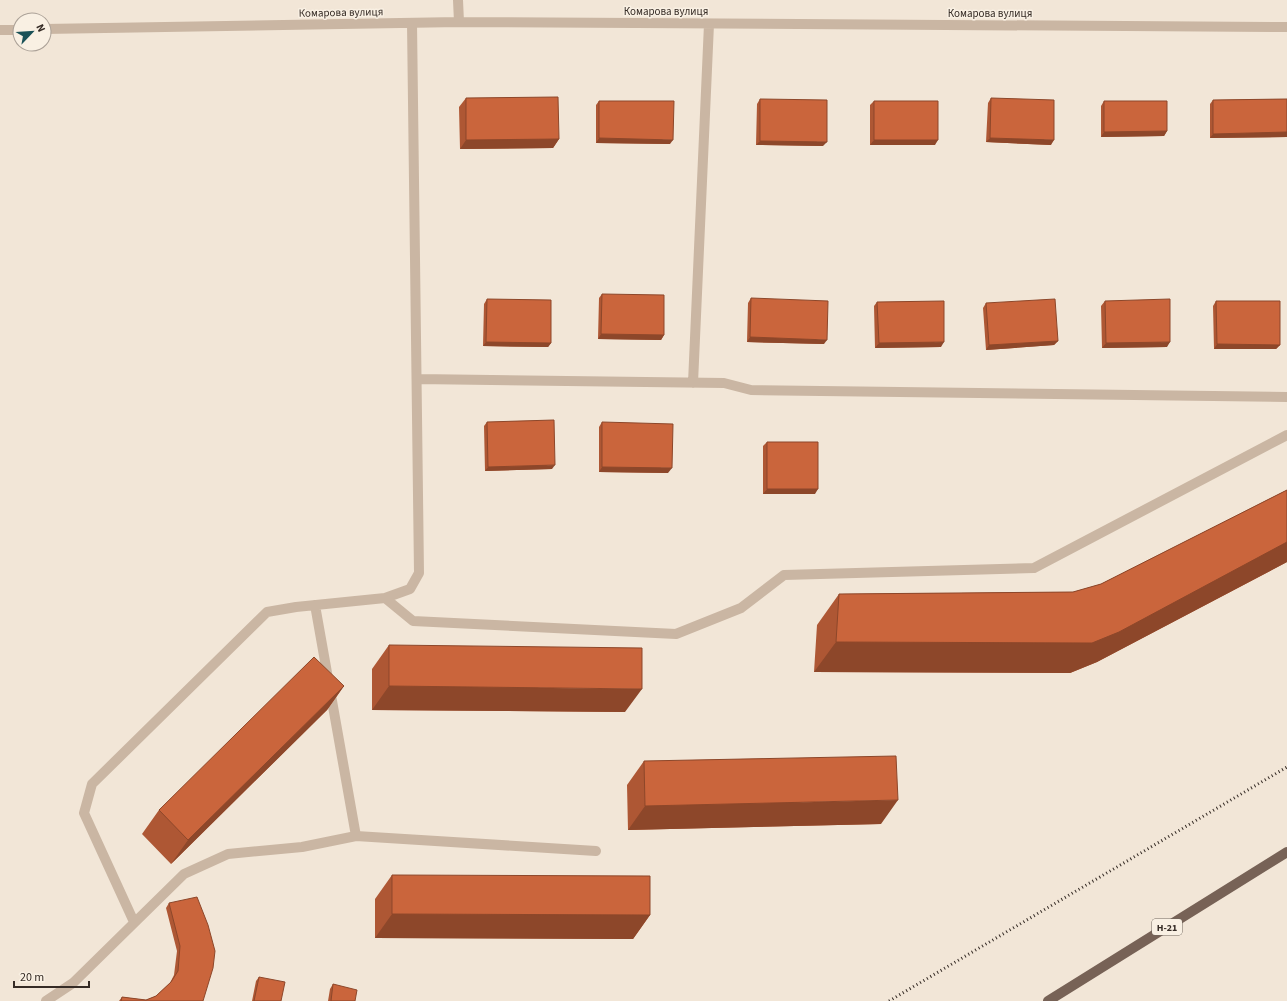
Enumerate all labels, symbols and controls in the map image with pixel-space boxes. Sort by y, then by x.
street label: Комарова вулиця [299,4,383,21]
street label: Комарова вулиця [624,4,708,19]
street label: Комарова вулиця [948,6,1032,21]
north arrow [12,12,52,52]
text: N [32,21,49,34]
road number: Н-21 [1152,919,1182,935]
scale bar [14,963,89,989]
text: 20 m [20,969,44,986]

